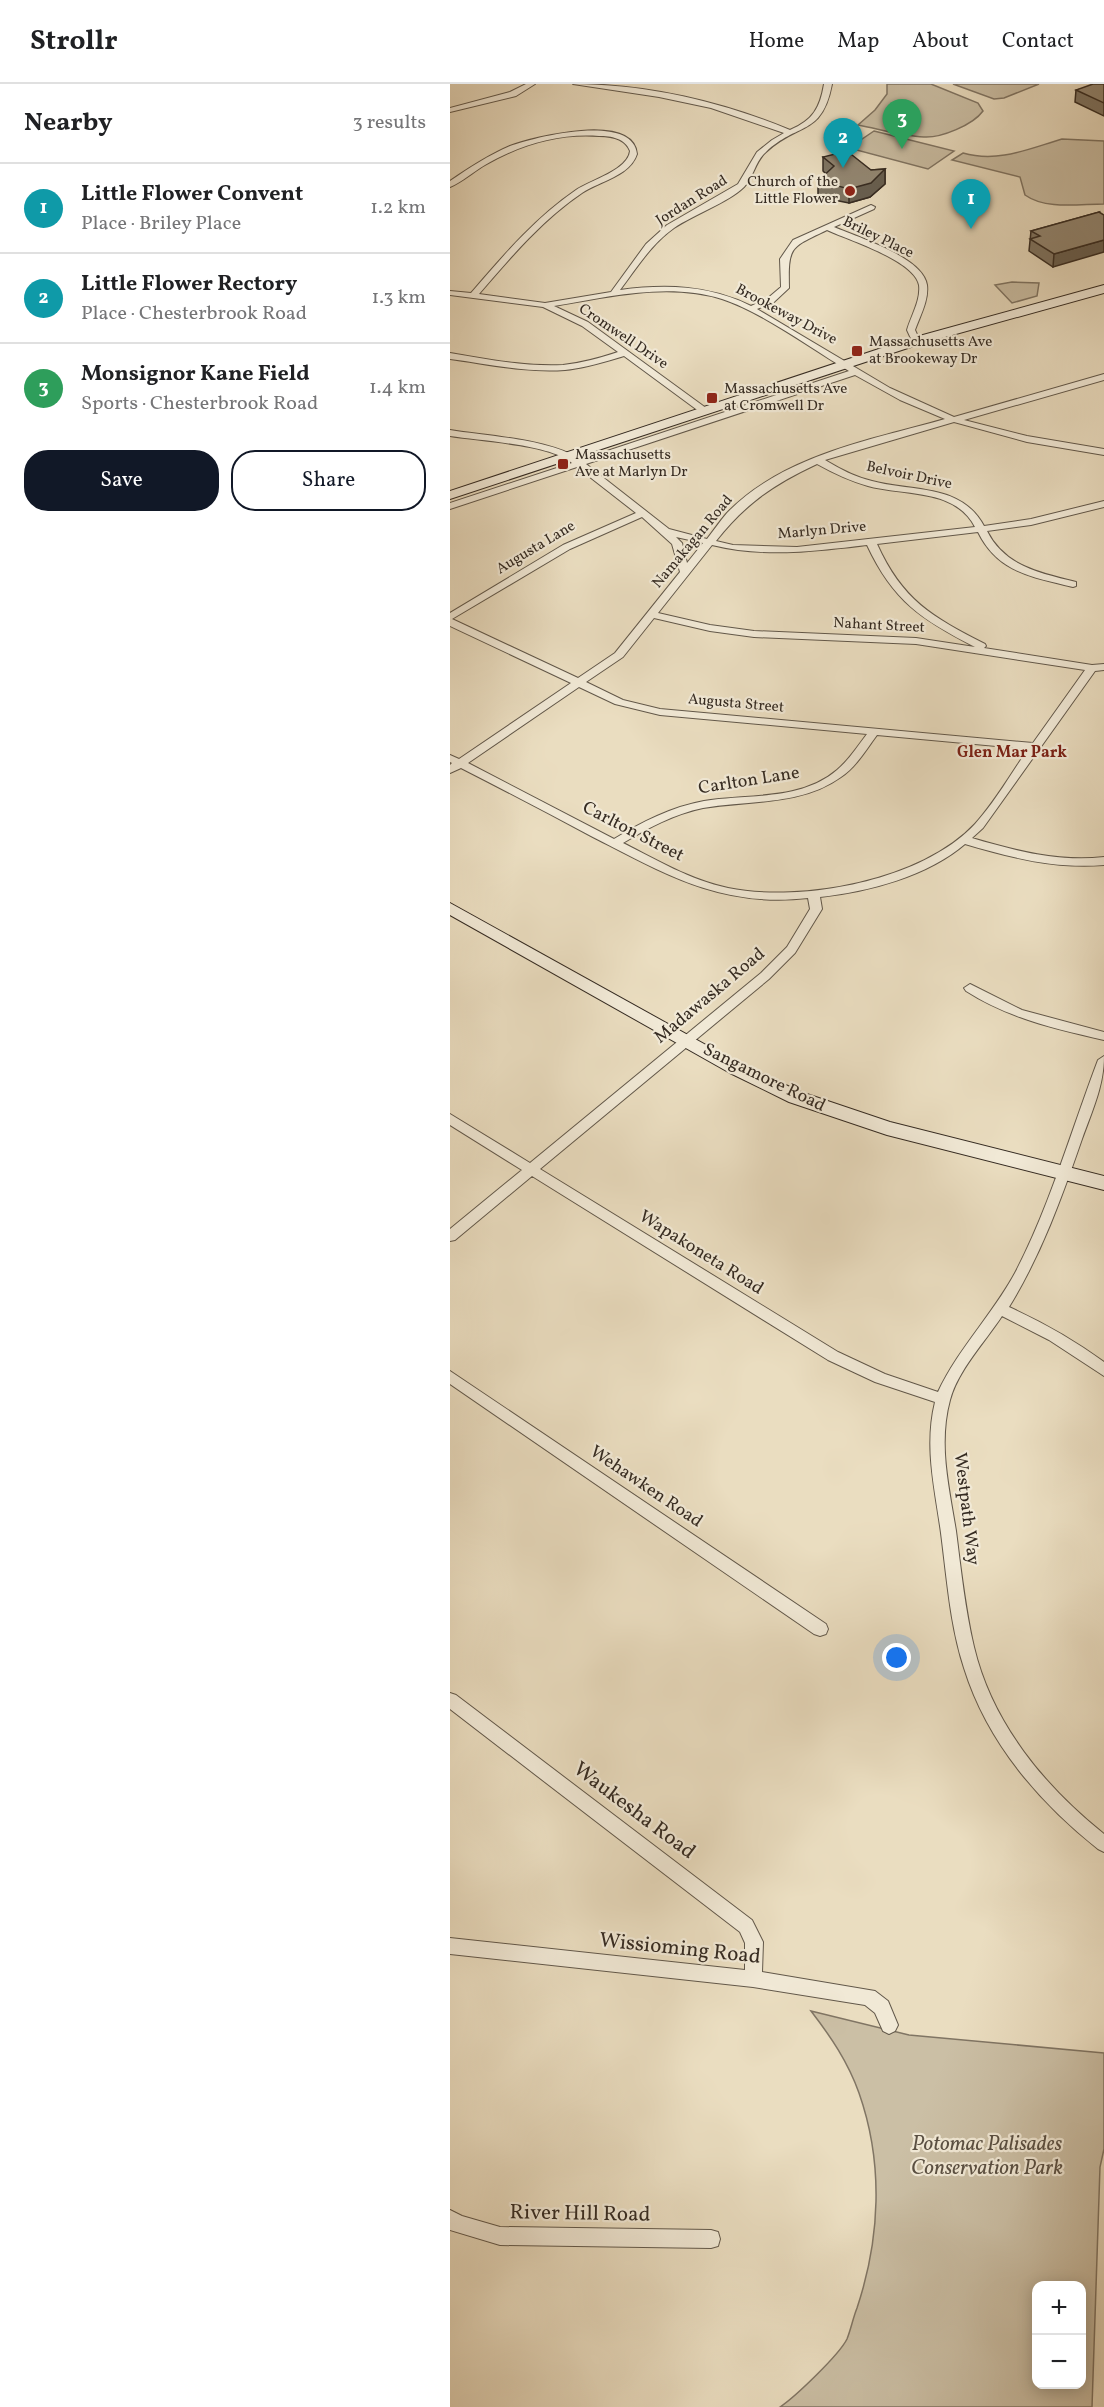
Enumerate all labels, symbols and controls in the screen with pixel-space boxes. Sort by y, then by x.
text: Strollr [30,22,118,61]
text: Home [749,27,804,56]
text: Map [837,27,879,56]
text: About [912,27,969,56]
text: Contact [1002,27,1074,56]
pin: 3 [882,100,922,149]
text: Nearby [24,105,113,141]
text: 3 results [352,109,426,137]
pin: 2 [824,118,862,168]
street label: Jordan Road [652,171,732,231]
place label: Church of the Little Flower [747,172,838,210]
text: Little Flower Convent [81,179,303,210]
pin: 1 [952,180,990,229]
marker: Church of the Little Flower [843,184,857,198]
text: 1 [39,194,48,222]
text: 1.2 km [370,194,426,222]
text: Place · Briley Place [81,210,241,238]
street label: Briley Place [839,212,917,264]
text: Little Flower Rectory [81,269,297,300]
street label: Brookeway Drive [732,279,840,351]
text: 2 [38,284,49,312]
text: 1.3 km [371,284,426,312]
street label: Cromwell Drive [574,299,672,375]
text: Place · Chesterbrook Road [81,300,307,328]
place label: Massachusetts Ave at Brookeway Dr [869,332,992,370]
marker: Massachusetts Ave at Brookeway Dr [850,344,864,358]
text: Monsignor Kane Field [81,359,310,390]
text: 3 [38,374,49,402]
text: 1.4 km [369,374,426,402]
place label: Massachusetts Ave at Cromwell Dr [724,379,847,417]
text: Sports · Chesterbrook Road [81,390,318,418]
marker: Massachusetts Ave at Cromwell Dr [705,391,719,405]
place label: Massachusetts Ave at Marlyn Dr [575,445,688,483]
button: Save [24,450,219,511]
button: Share [231,450,426,511]
marker: Massachusetts Ave at Marlyn Dr [556,457,570,471]
street label: Belvoir Drive [864,457,954,495]
street label: Namakagan Road [648,491,738,593]
street label: Augusta Lane [492,516,580,580]
street label: Marlyn Drive [777,517,867,545]
street label: Nahant Street [833,613,925,639]
street label: Augusta Street [687,689,785,719]
district label: Glen Mar Park [957,742,1067,764]
street label: Carlton Lane [697,761,801,801]
street label: Carlton Street [578,796,688,868]
street label: Madawaska Road [649,942,771,1050]
street label: Sangamore Road [698,1037,830,1119]
street label: Wapakoneta Road [634,1205,768,1301]
street label: Wehawken Road [585,1440,707,1534]
street label: Westpath Way [947,1451,985,1567]
your location [882,1643,911,1672]
street label: Waukesha Road [567,1755,701,1867]
street label: Wissioming Road [598,1926,762,1972]
park label: Potomac Palisades Conservation Park [911,2130,1063,2183]
street label: River Hill Road [509,2198,651,2230]
map controls [1032,2281,1086,2389]
button: + [1032,2281,1086,2335]
button: − [1032,2335,1086,2389]

